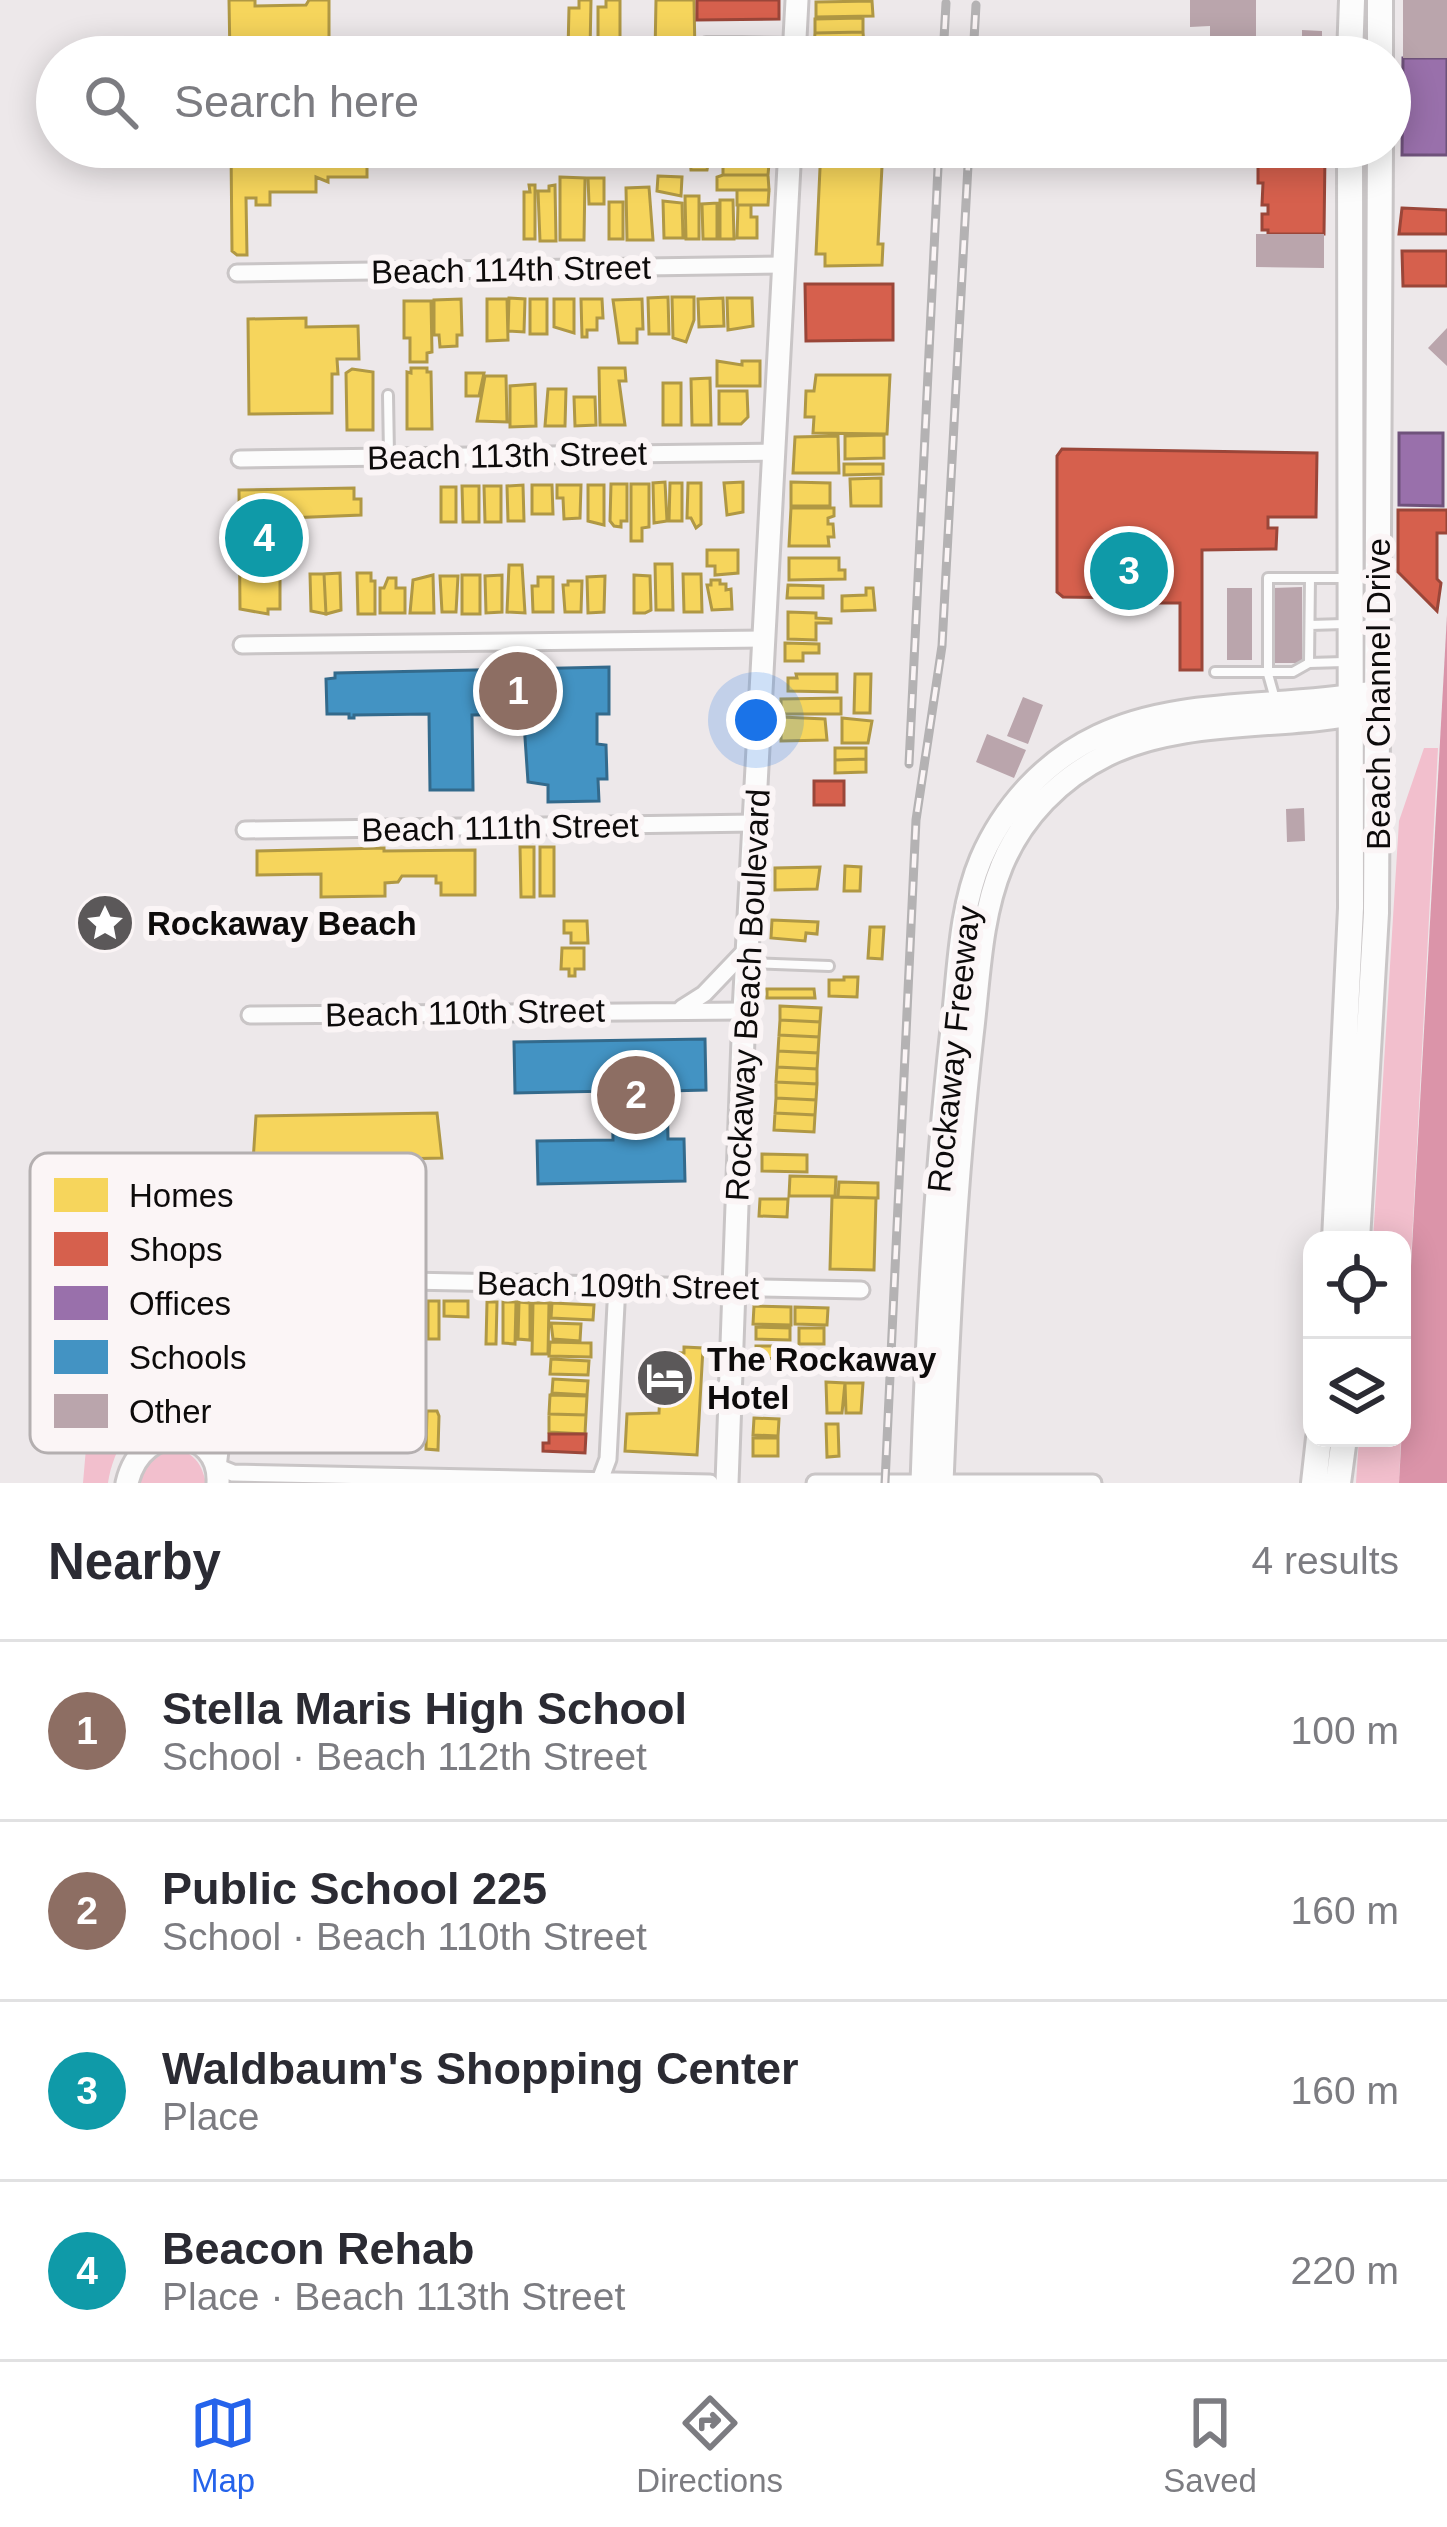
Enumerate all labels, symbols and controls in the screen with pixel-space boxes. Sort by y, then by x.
search box [36,36,1411,168]
icon: search [78,69,144,135]
text: Search here [174,76,419,127]
street label: Beach 114th Street [371,249,651,290]
street label: Beach 113th Street [367,435,647,476]
pin: 4 [225,493,303,583]
pin: 3 [1090,526,1168,616]
street label: Beach Channel Drive [1360,538,1397,850]
pin: 1 [479,646,557,736]
your location [726,690,786,750]
street label: Rockaway Beach Boulevard [718,788,777,1202]
street label: Beach 111th Street [361,807,639,848]
place icon: Rockaway Beach [74,892,136,954]
street label: Rockaway Freeway [920,903,987,1194]
place label: Rockaway Beach [147,905,417,942]
street label: Beach 110th Street [325,992,605,1033]
pin: 2 [597,1050,675,1140]
legend [30,1153,426,1453]
text: Homes [129,1177,234,1214]
text: Shops [129,1231,223,1268]
map controls [1303,1231,1411,1447]
button: locate [1303,1231,1411,1339]
street label: Beach 109th Street [476,1265,760,1306]
text: Offices [129,1285,231,1322]
text: Schools [129,1339,246,1376]
button: layers [1303,1339,1411,1447]
place label: The Rockaway Hotel [707,1341,937,1416]
hotel icon: The Rockaway Hotel [634,1347,696,1409]
text: Other [129,1393,212,1430]
text: Nearby [48,1533,221,1590]
text: 4 results [1252,1539,1399,1582]
text: Stella Maris High School [162,1683,687,1734]
text: 1 [76,1709,98,1752]
text: 100 m [1291,1709,1399,1752]
text: School · Beach 112th Street [162,1735,647,1778]
text: Public School 225 [162,1863,547,1914]
text: 2 [76,1889,98,1932]
text: 160 m [1291,1889,1399,1932]
text: School · Beach 110th Street [162,1915,647,1958]
text: Waldbaum's Shopping Center [162,2043,799,2094]
text: 3 [76,2069,98,2112]
text: 160 m [1291,2069,1399,2112]
text: Place [162,2095,260,2138]
text: Beacon Rehab [162,2223,475,2274]
text: 4 [76,2249,98,2292]
text: 220 m [1291,2249,1399,2292]
text: Place · Beach 113th Street [162,2275,625,2318]
tab: Map [190,2390,256,2500]
tab: Directions [636,2390,783,2500]
tab: Saved [1163,2390,1257,2500]

